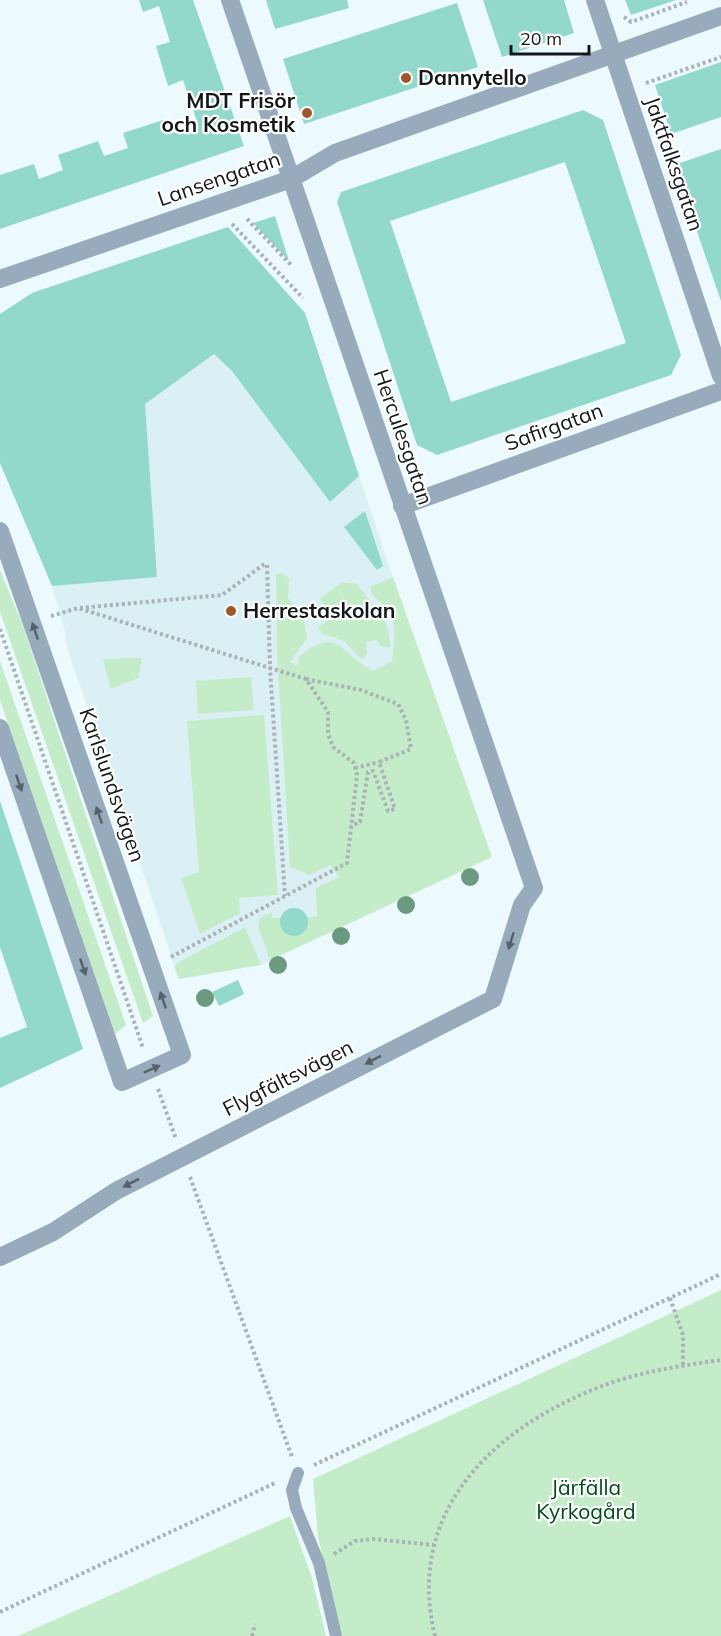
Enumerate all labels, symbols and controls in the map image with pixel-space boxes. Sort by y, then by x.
scale bar [511,18,589,56]
text: 20 m [520,27,562,50]
place label: Dannytello [418,64,527,90]
marker: Dannytello [399,71,413,85]
place label: MDT Frisör och Kosmetik [162,87,296,137]
street label: Jaktfalksgatan [640,93,710,234]
marker: MDT Frisör och Kosmetik [300,106,314,120]
street label: Lansengatan [154,145,283,211]
street label: Herculesgatan [369,365,439,508]
street label: Safirgatan [501,396,606,456]
place label: Herrestaskolan [243,597,396,623]
marker: Herrestaskolan [224,604,238,618]
one-way arrow [30,622,40,640]
street label: Karlslundsvägen [74,704,151,865]
one-way arrow [15,774,25,792]
one-way arrow [94,806,103,824]
one-way arrow [506,932,515,950]
one-way arrow [78,959,88,977]
one-way arrow [157,991,167,1009]
street label: Flygfältsvägen [218,1033,357,1121]
one-way arrow [364,1055,381,1065]
one-way arrow [143,1063,161,1073]
one-way arrow [122,1178,139,1188]
park label: Järfälla Kyrkogård [536,1474,636,1524]

